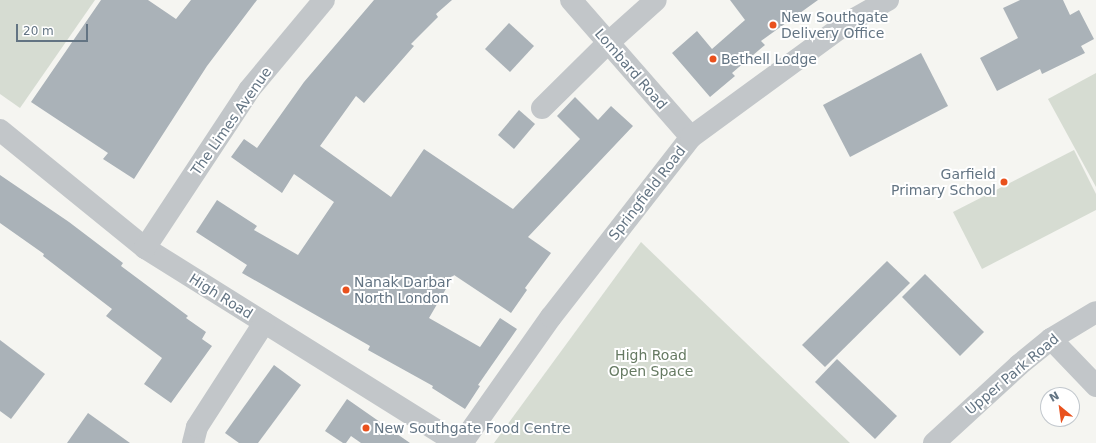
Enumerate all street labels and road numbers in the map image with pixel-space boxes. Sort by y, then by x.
street label: Lombard Road [591,25,671,113]
street label: The Limes Avenue [187,64,275,178]
street label: Springfield Road [605,143,689,243]
street label: High Road [186,270,256,322]
street label: Upper Park Road [962,330,1062,418]

